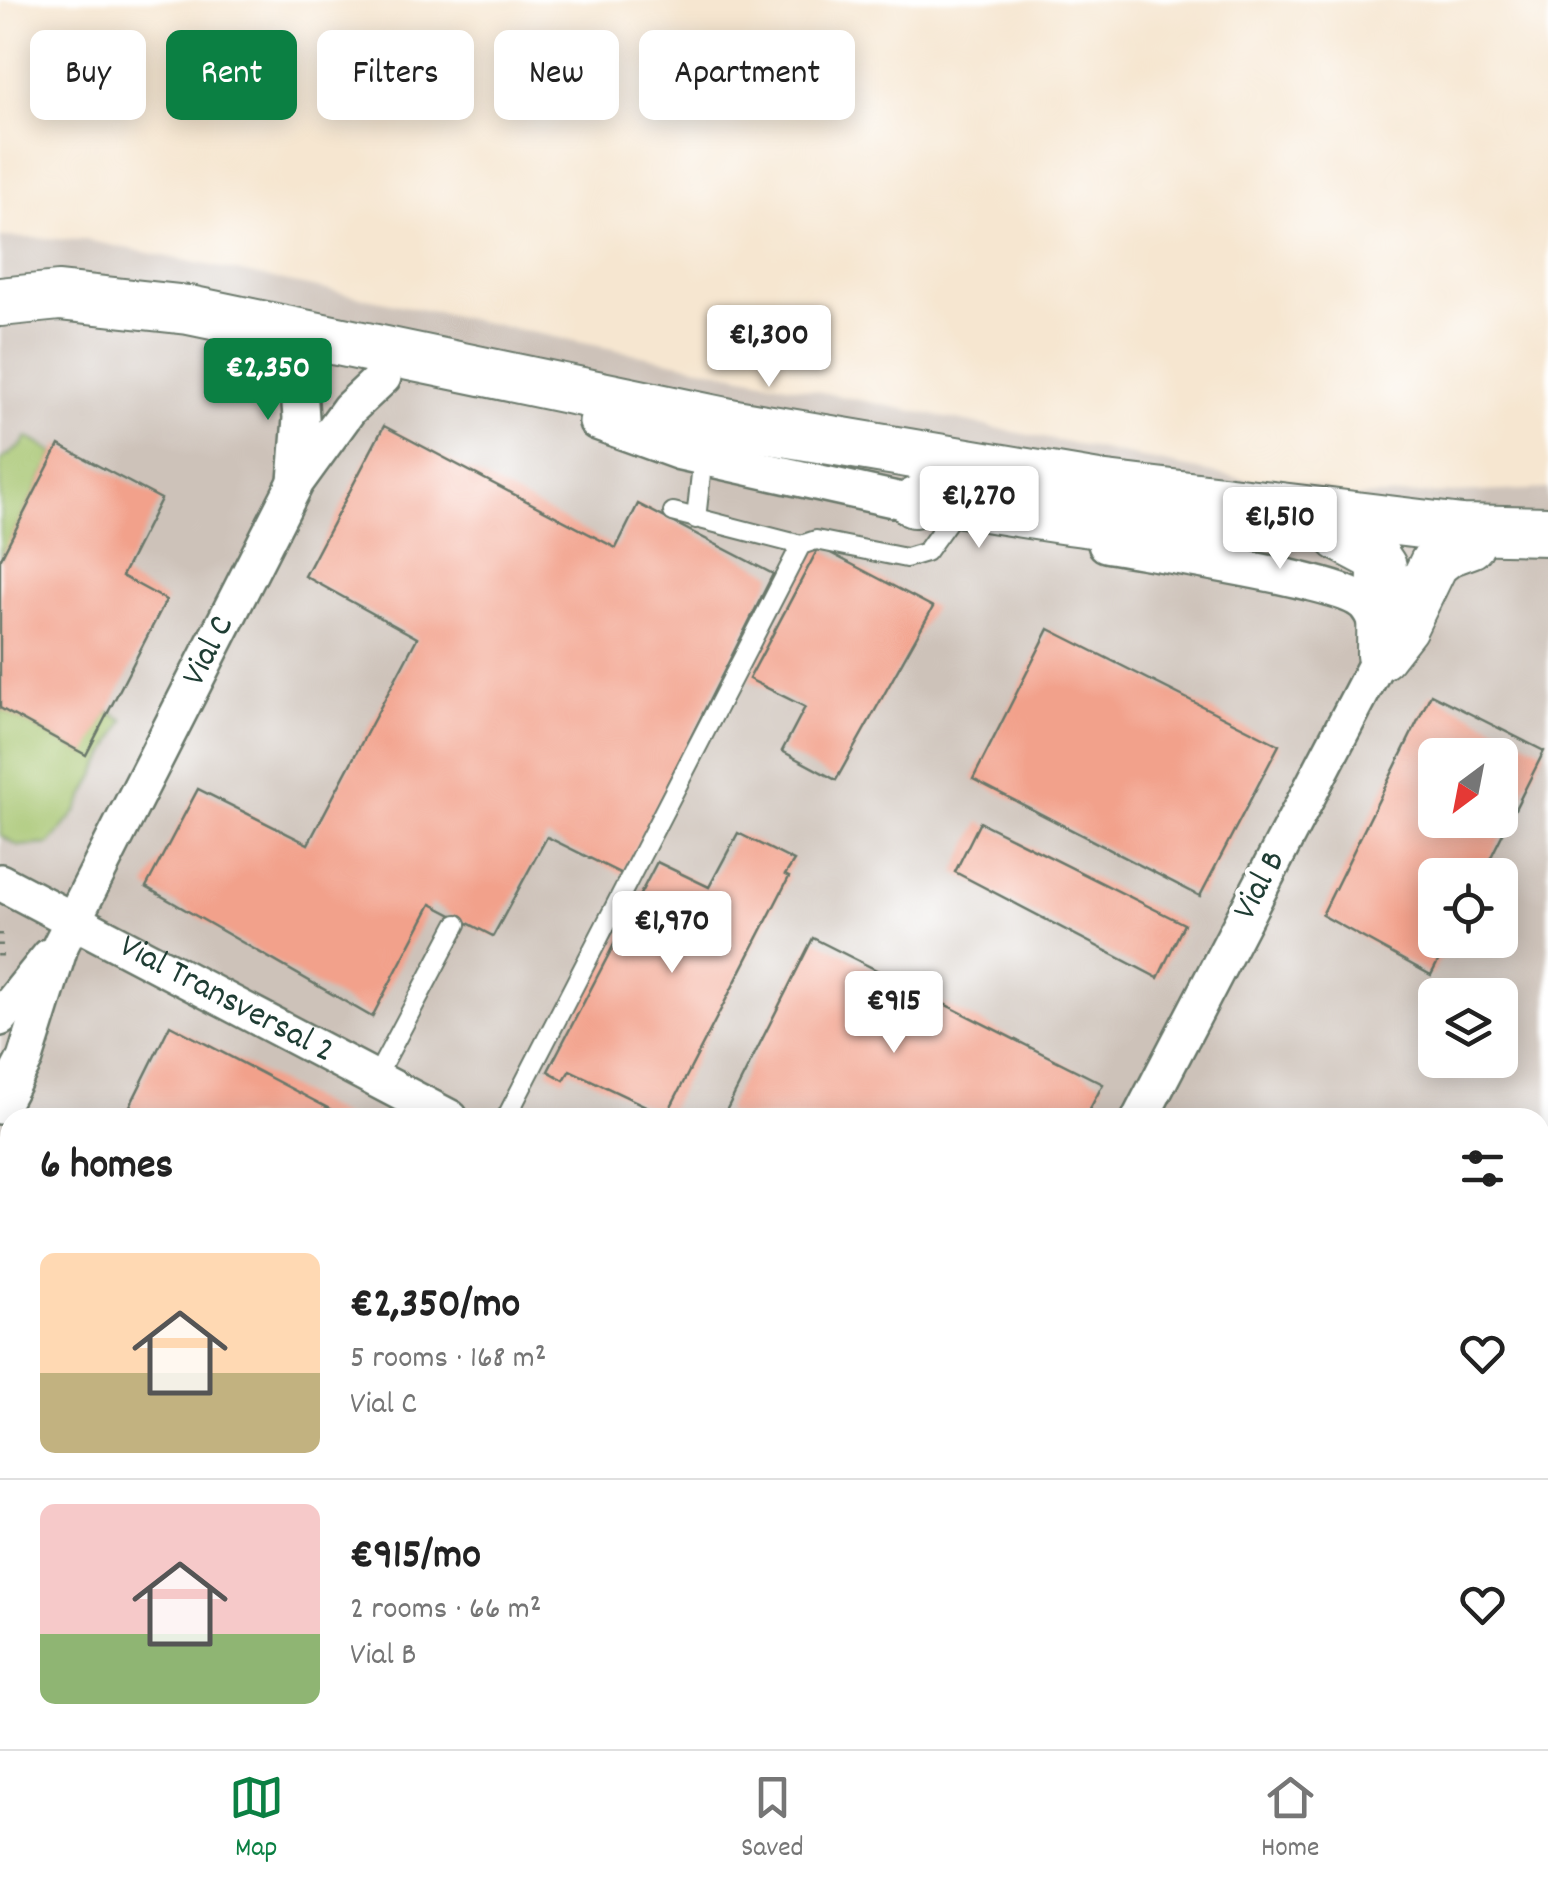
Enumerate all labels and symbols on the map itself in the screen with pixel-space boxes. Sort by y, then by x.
pin: €1,300 [688,305,850,390]
pin: €2,350 [187,338,349,423]
pin: €1,270 [898,466,1060,551]
pin: €1,510 [1199,487,1361,572]
street label: Vial C [171,607,249,695]
north arrow [1418,738,1518,838]
street label: Vial B [1222,842,1300,930]
pin: €1,970 [591,891,753,976]
street label: Vial Transversal 2 [110,923,342,1077]
pin: €915 [835,971,953,1056]

